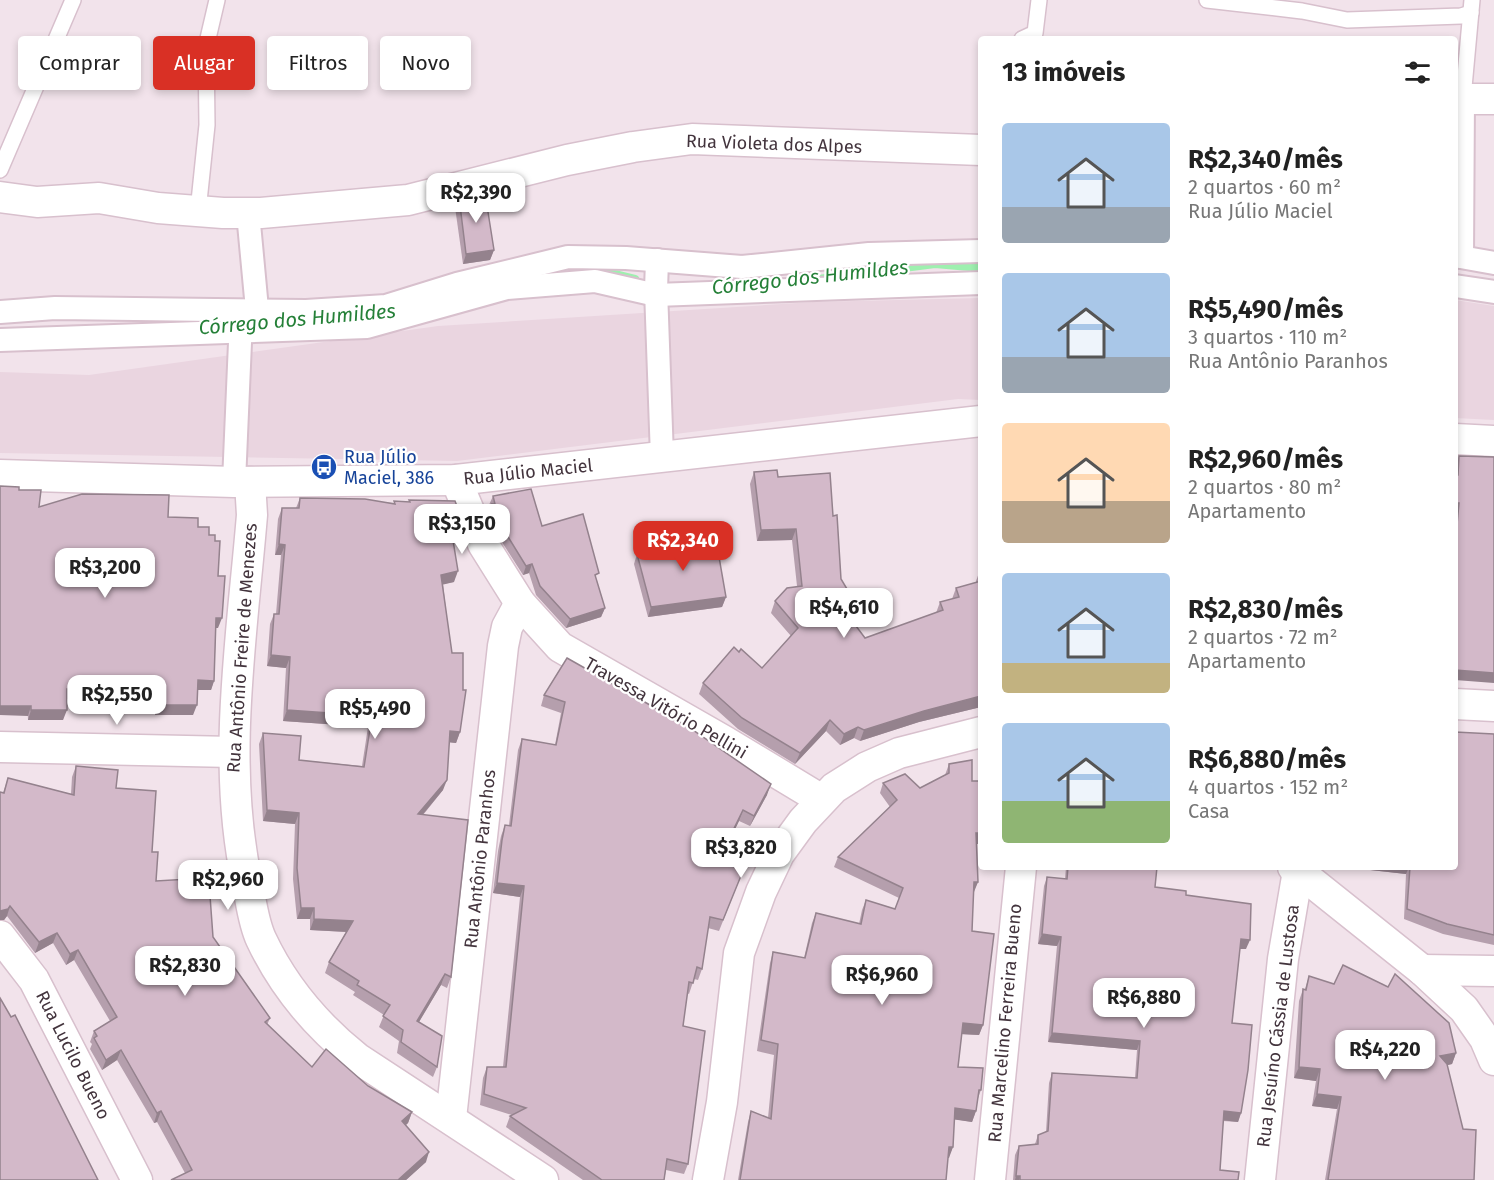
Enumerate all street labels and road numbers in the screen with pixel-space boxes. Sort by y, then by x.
street label: Rua Violeta dos Alpes [685,130,863,158]
street label: Rua Júlio Maciel [462,454,594,490]
street label: Rua Antônio Freire de Menezes [222,522,262,774]
street label: Travessa Vitório Pellini [581,652,751,764]
street label: Rua Antônio Paranhos [460,768,500,950]
street label: Rua Marcelino Ferreira Bueno [984,903,1026,1143]
street label: Rua Jesuíno Cássia de Lustosa [1252,903,1304,1149]
street label: Rua Lucilo Bueno [31,987,115,1123]

